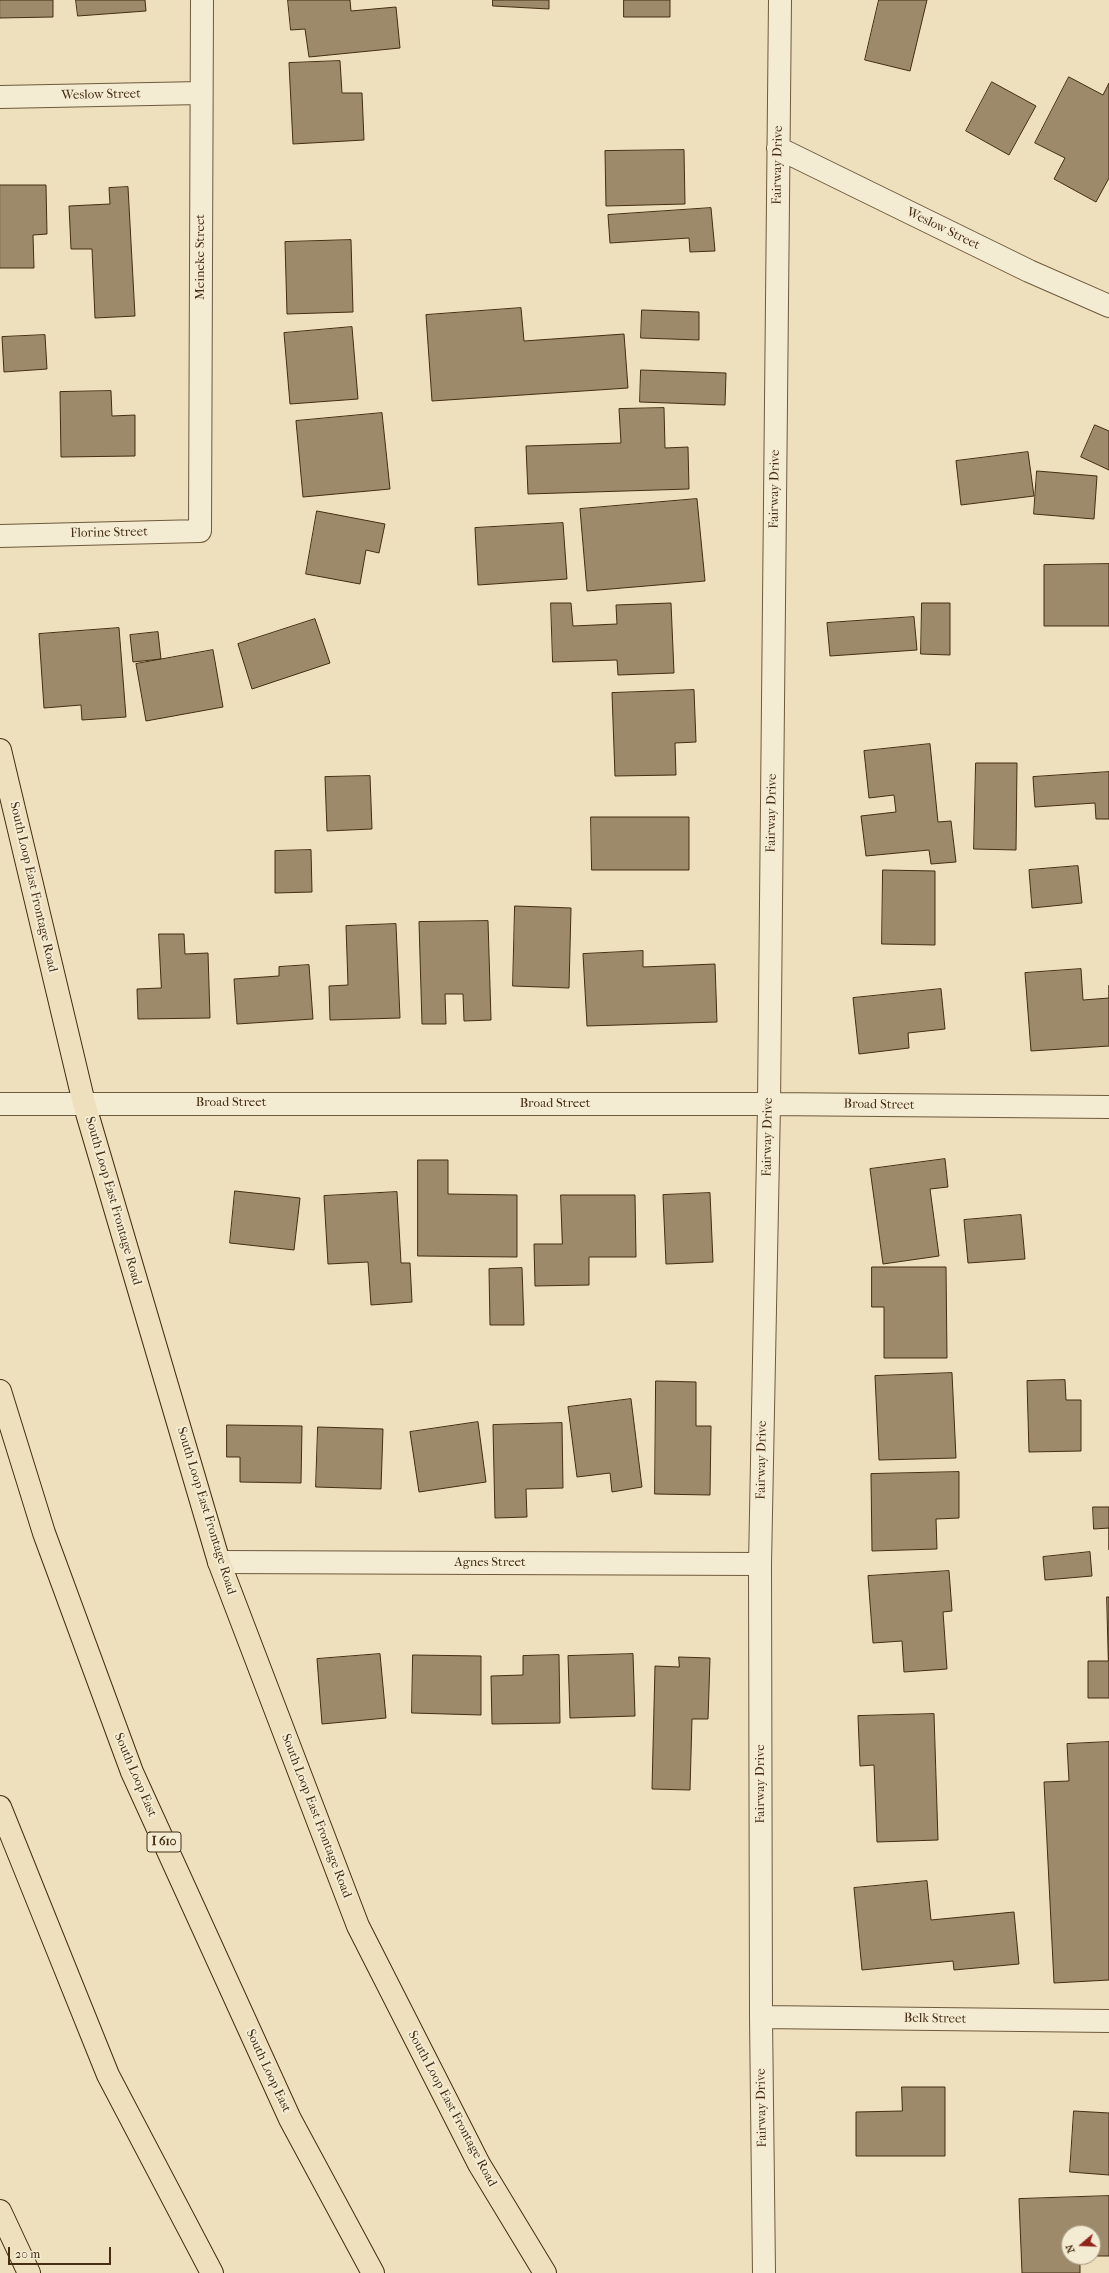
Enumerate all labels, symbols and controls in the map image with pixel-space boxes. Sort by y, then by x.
street label: Weslow Street [61,87,141,103]
street label: Fairway Drive [770,125,786,205]
street label: Weslow Street [904,205,982,253]
street label: Meineke Street [193,214,209,300]
street label: Fairway Drive [767,449,783,529]
street label: Florine Street [70,525,148,541]
street label: Fairway Drive [764,773,780,853]
street label: South Loop East Frontage Road [6,800,60,974]
street label: Broad Street [196,1095,266,1111]
street label: Broad Street [520,1096,590,1112]
street label: Fairway Drive [760,1097,776,1177]
street label: Broad Street [844,1097,914,1113]
street label: South Loop East Frontage Road [81,1115,145,1287]
street label: Fairway Drive [754,1420,770,1500]
street label: South Loop East Frontage Road [173,1425,239,1597]
street label: Agnes Street [454,1555,526,1571]
street label: South Loop East [110,1731,160,1819]
street label: South Loop East Frontage Road [277,1732,355,1900]
street label: Fairway Drive [753,1744,769,1824]
road number: I 610 [147,1832,181,1852]
street label: Belk Street [904,2011,966,2027]
street label: South Loop East [242,2027,294,2115]
street label: South Loop East Frontage Road [404,2028,500,2190]
street label: Fairway Drive [754,2068,770,2148]
north arrow [1061,2225,1101,2265]
scale bar [10,2239,113,2265]
text: N [1063,2243,1078,2255]
text: 20 m [15,2247,40,2261]

